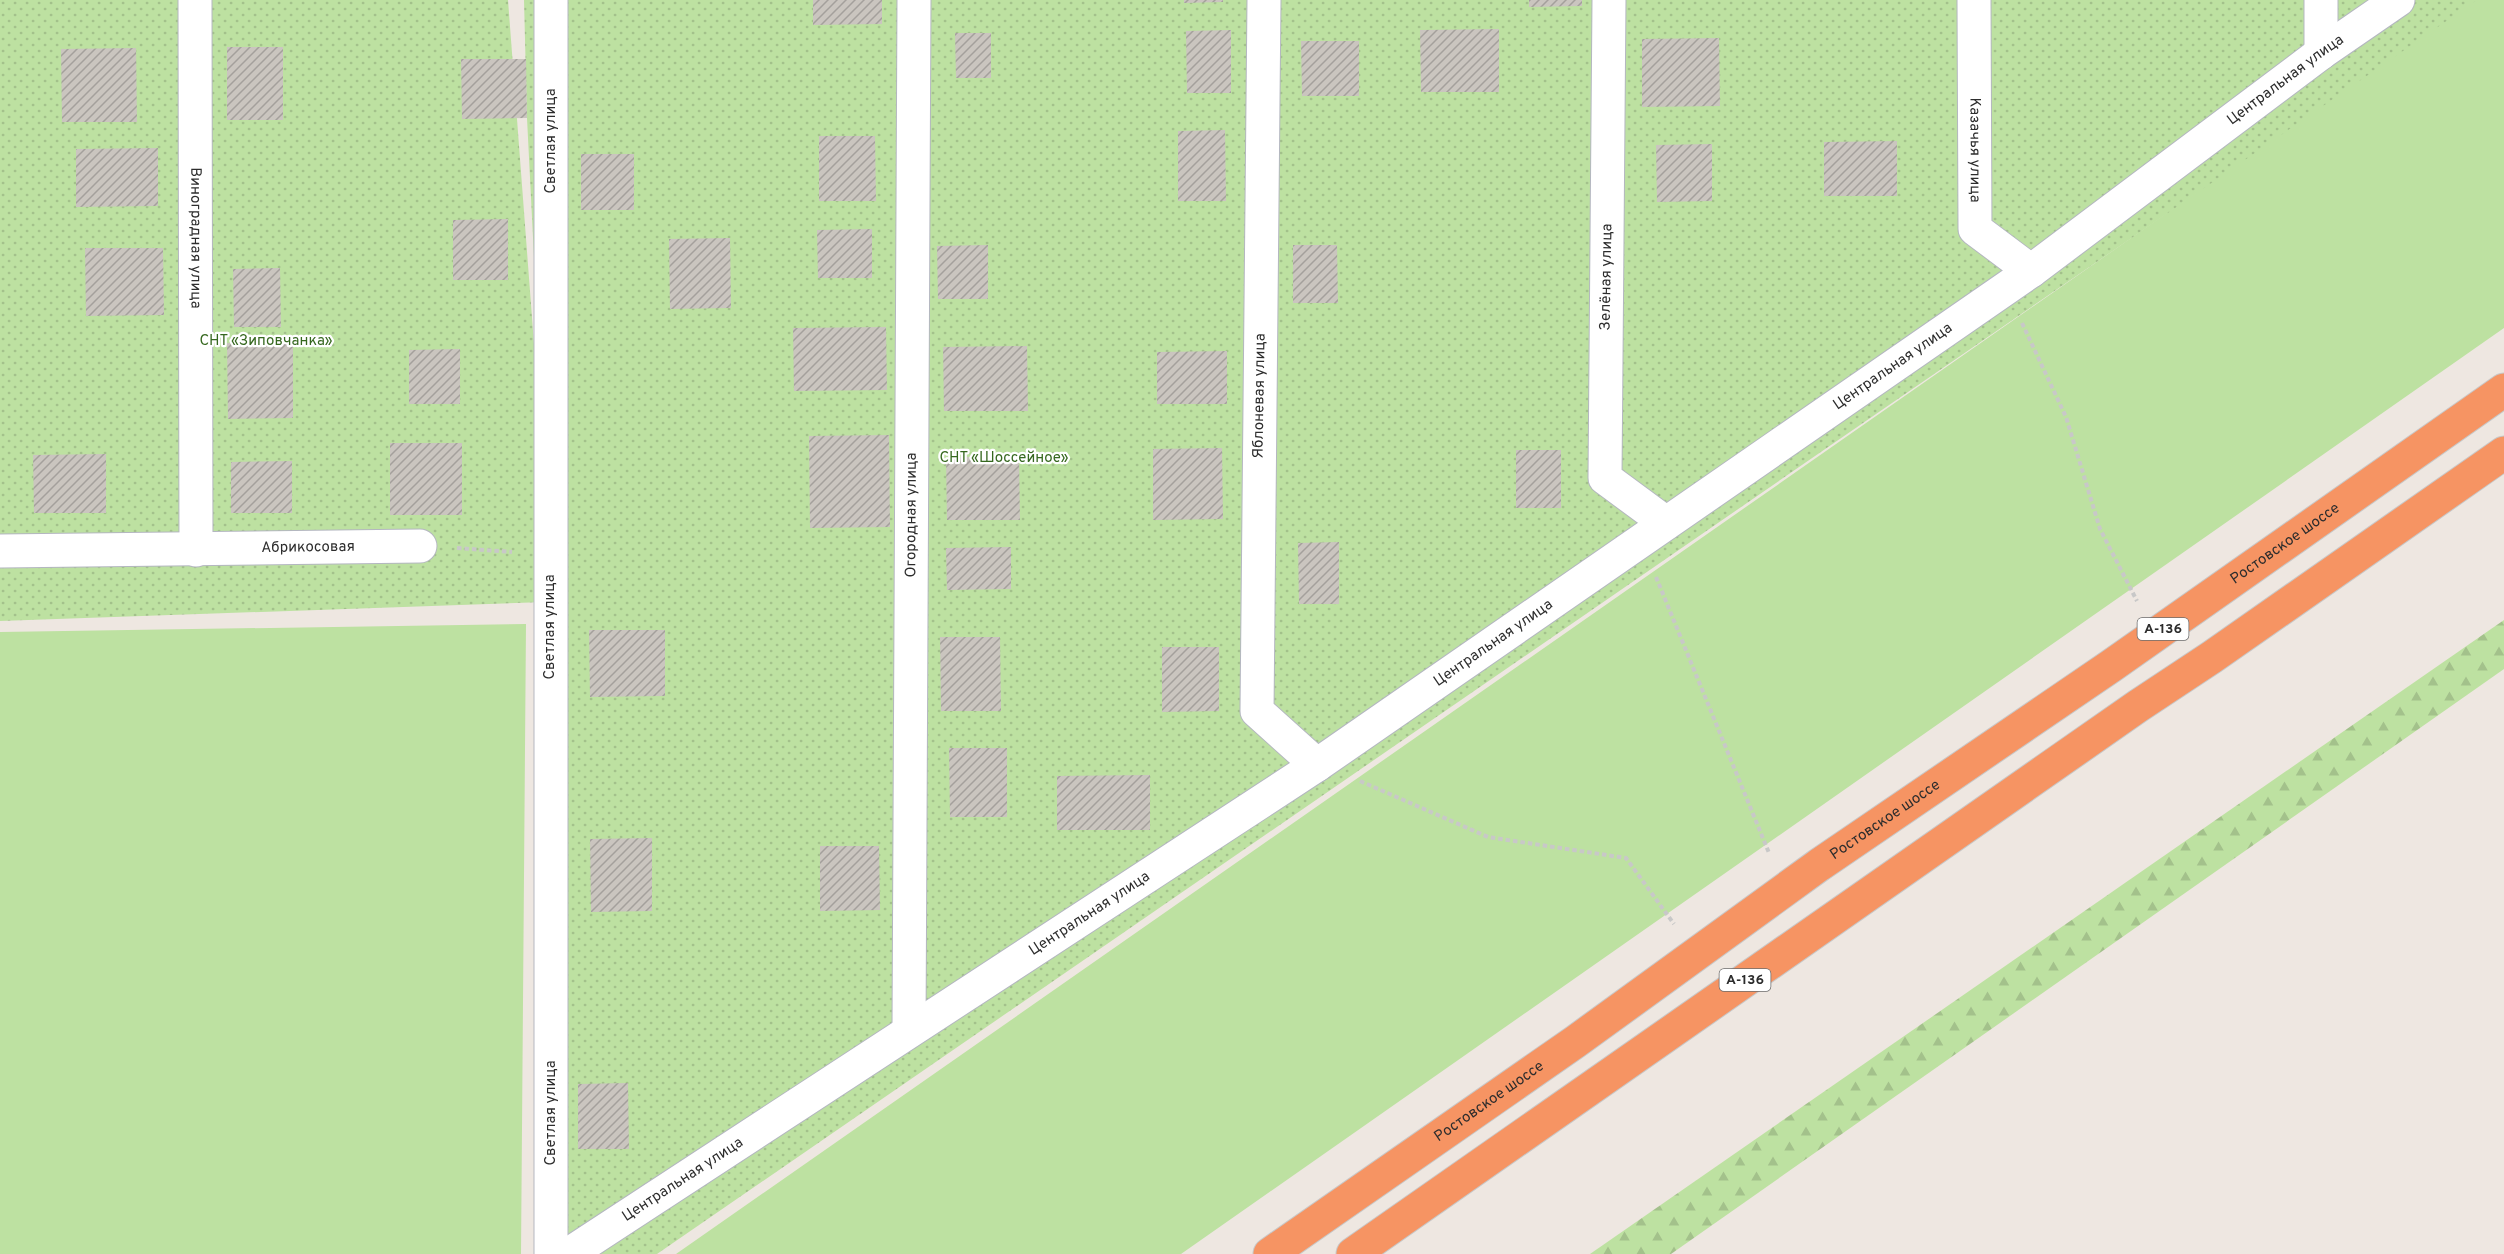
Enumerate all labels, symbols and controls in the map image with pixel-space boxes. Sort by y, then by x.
street label: Центральная улица [2223,31,2348,130]
street label: Светлая улица [542,88,561,194]
street label: Казачья улица [1965,97,1984,203]
street label: Виноградная улица [186,167,205,309]
street label: Зелёная улица [1597,223,1617,331]
street label: Центральная улица [1830,319,1956,414]
park label: СНТ «Зиповчанка» [199,332,333,351]
street label: Яблоневая улица [1249,333,1271,459]
park label: СНТ «Шоссейное» [939,449,1069,468]
street label: Огородная улица [902,452,921,578]
street label: Ростовское шоссе [2227,499,2344,589]
street label: Абрикосовая [261,537,355,557]
street label: Светлая улица [541,574,560,680]
street label: Центральная улица [1430,595,1557,691]
road number: А-136 [2138,618,2188,640]
street label: Ростовское шоссе [1826,776,1944,864]
street label: Центральная улица [1025,867,1154,960]
road number: А-136 [1720,969,1770,991]
street label: Ростовское шоссе [1431,1057,1548,1146]
street label: Светлая улица [542,1060,561,1166]
street label: Центральная улица [619,1133,747,1226]

